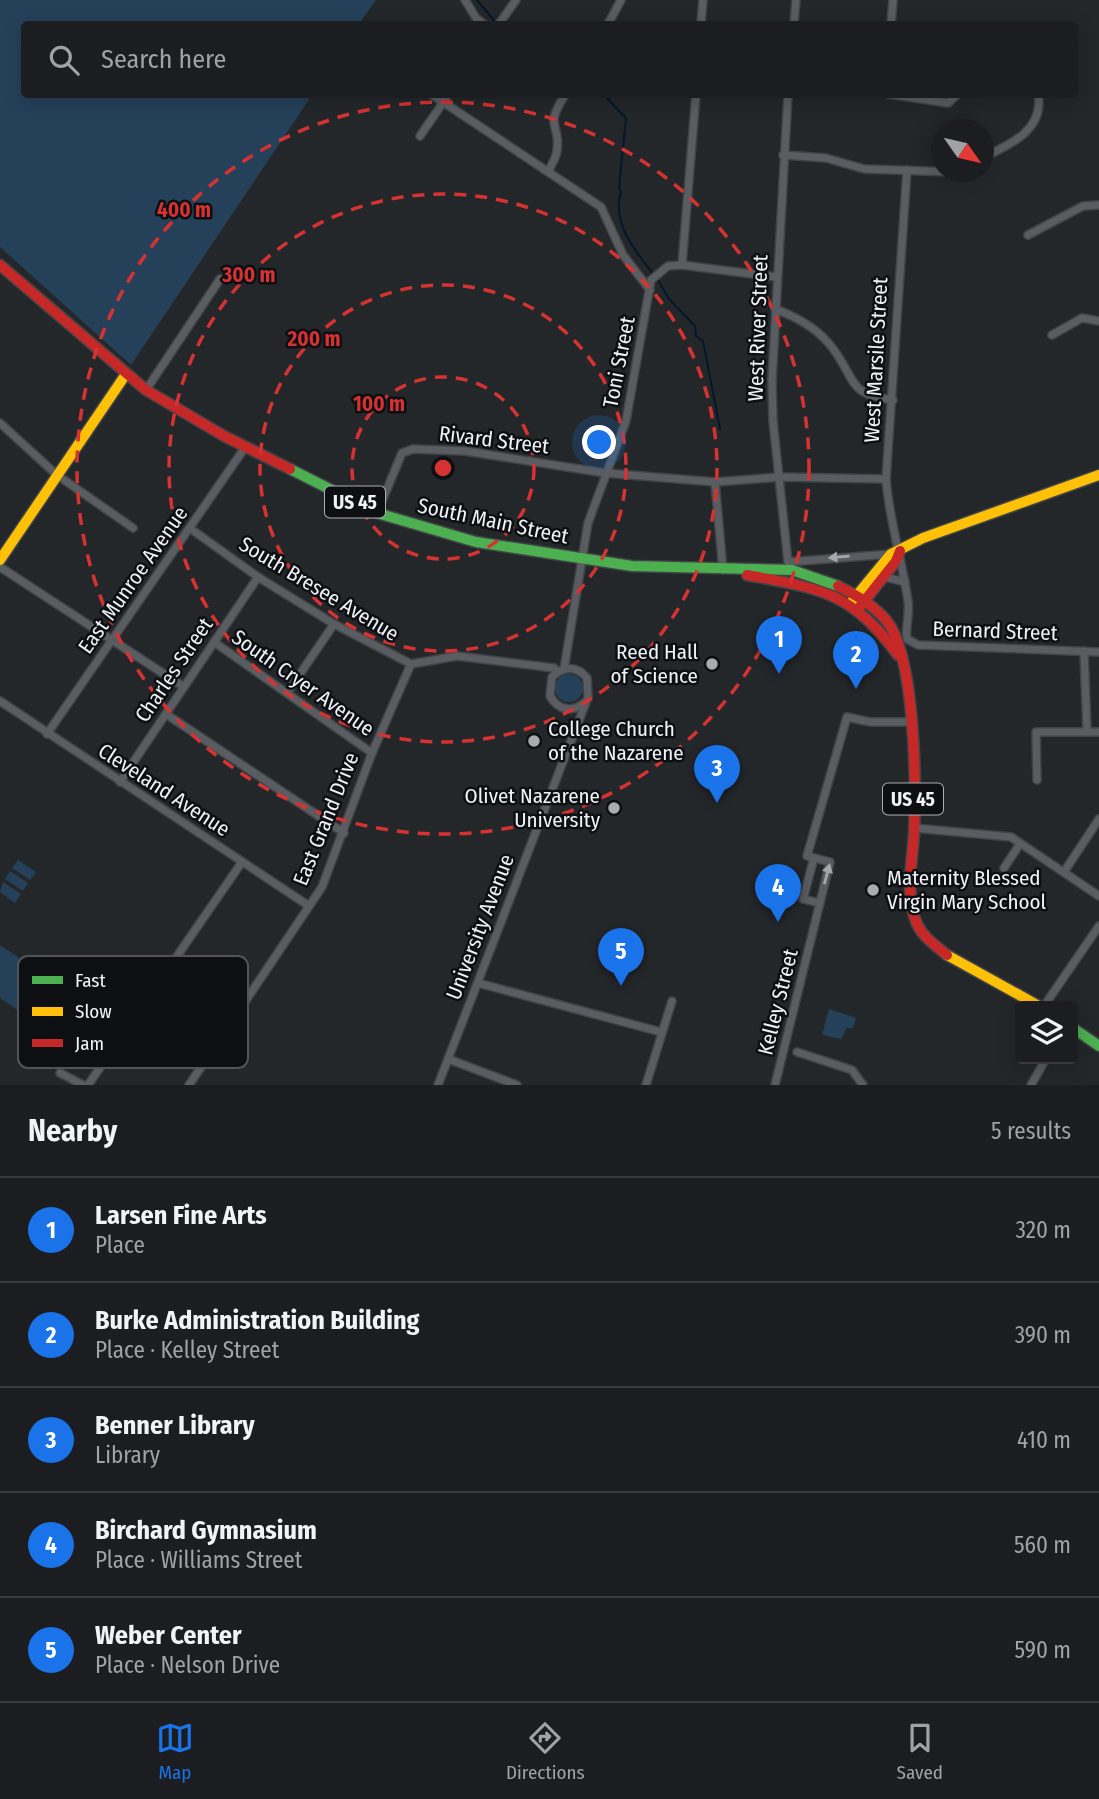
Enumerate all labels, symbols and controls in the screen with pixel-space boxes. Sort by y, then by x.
search box [21,21,1078,98]
icon: search [45,41,83,79]
text: Search here [101,44,226,75]
north arrow [931,119,994,182]
text: 400 m [157,197,211,223]
street label: West River Street [742,254,774,402]
text: 300 m [221,262,276,288]
street label: West Marsile Street [859,277,893,443]
street label: Toni Street [597,314,641,410]
text: 200 m [286,326,341,352]
text: 100 m [353,391,405,417]
street label: Rivard Street [437,420,551,460]
your location [582,425,616,459]
centre of rings [431,456,455,480]
road number: US 45 [325,486,385,517]
street label: South Main Street [415,492,571,550]
street label: East Munroe Avenue [73,501,193,659]
street label: South Bresee Avenue [234,531,404,647]
one-way arrow [828,552,850,563]
street label: Charles Street [130,613,219,727]
pin: 1 [756,616,802,674]
street label: Bernard Street [932,616,1058,646]
street label: South Cryer Avenue [227,624,379,742]
pin: 2 [833,631,879,689]
place label: Reed Hall of Science [610,639,698,689]
marker: Reed Hall of Science [704,656,720,672]
place label: College Church of the Nazarene [548,716,684,766]
marker: College Church of the Nazarene [526,733,542,749]
street label: Cleveland Avenue [93,738,235,842]
pin: 3 [694,745,740,803]
street label: East Grand Drive [287,749,365,889]
place label: Olivet Nazarene University [465,783,601,833]
road number: US 45 [883,784,943,814]
marker: Olivet Nazarene University [606,800,622,816]
street label: University Avenue [440,851,520,1003]
one-way arrow [822,863,833,885]
pin: 4 [755,864,801,922]
place label: Maternity Blessed Virgin Mary School [887,865,1047,915]
marker: Maternity Blessed Virgin Mary School [865,882,881,898]
pin: 5 [598,928,644,986]
street label: Kelley Street [752,946,804,1058]
legend [18,956,248,1068]
text: Fast [75,969,106,992]
text: Slow [75,1000,112,1023]
map controls [1015,1001,1078,1064]
button: layers [1015,1001,1078,1064]
text: Jam [75,1032,104,1055]
text: Nearby [28,1113,117,1149]
text: 5 results [991,1117,1071,1145]
text: Larsen Fine Arts [95,1200,267,1231]
text: 1 [46,1216,56,1244]
text: 320 m [1016,1216,1071,1244]
text: Place [95,1231,145,1259]
text: Burke Administration Building [95,1305,419,1336]
text: 2 [46,1321,56,1349]
text: 390 m [1015,1321,1071,1349]
text: Place · Kelley Street [95,1336,279,1364]
text: Benner Library [95,1410,255,1441]
text: 3 [46,1426,56,1454]
text: 410 m [1017,1426,1071,1454]
text: Library [95,1441,160,1469]
text: Birchard Gymnasium [95,1515,317,1546]
text: 4 [45,1531,57,1559]
text: 560 m [1014,1531,1071,1559]
text: Place · Williams Street [95,1546,302,1574]
text: Weber Center [95,1620,242,1651]
text: 5 [45,1636,57,1664]
text: 590 m [1015,1636,1071,1664]
text: Place · Nelson Drive [95,1651,280,1679]
tab: Map [156,1719,194,1784]
tab: Directions [506,1719,585,1784]
tab: Saved [897,1719,943,1784]

